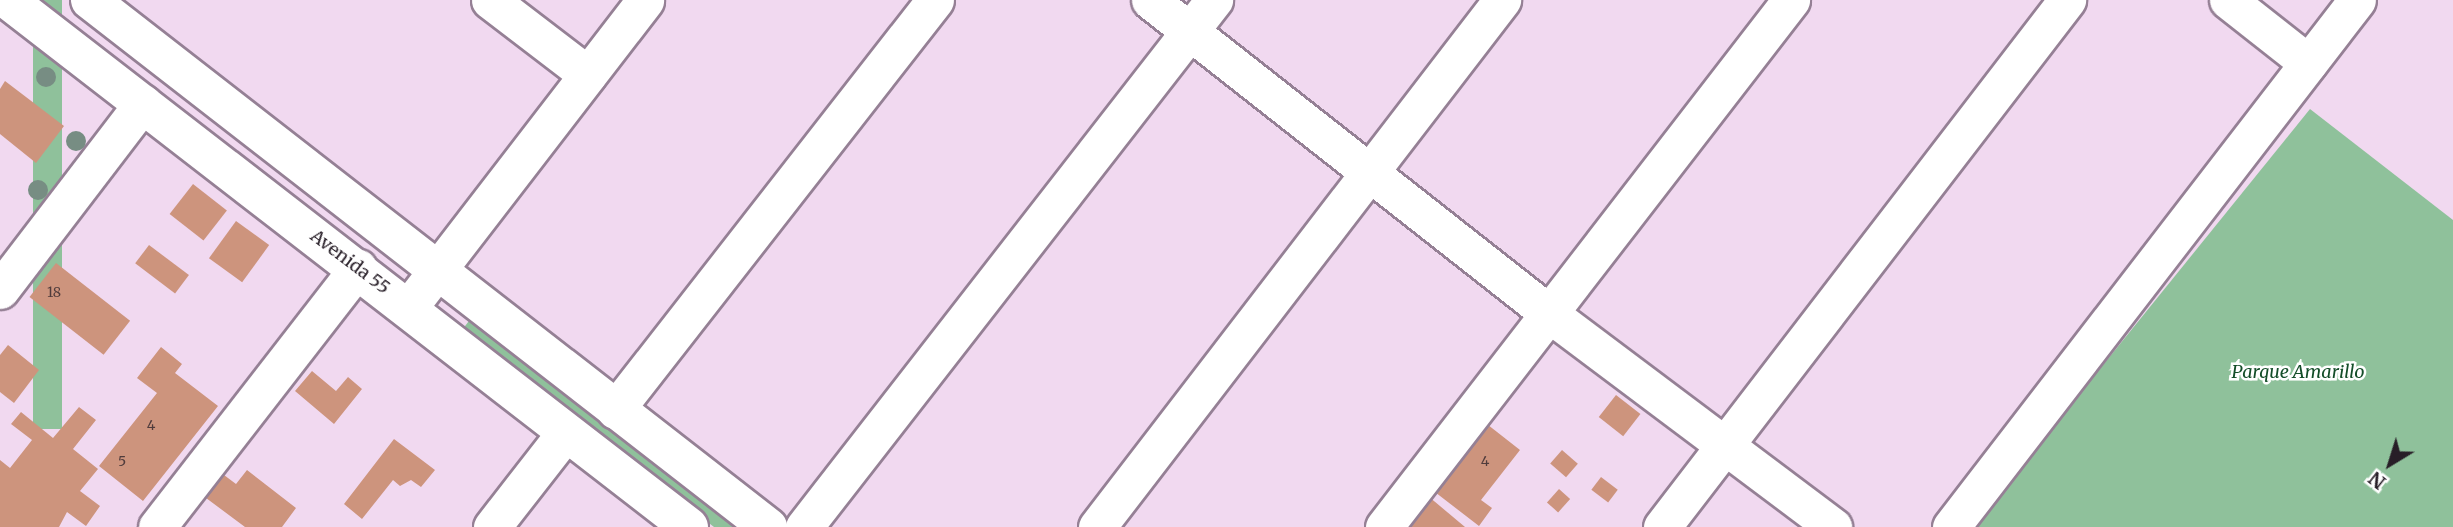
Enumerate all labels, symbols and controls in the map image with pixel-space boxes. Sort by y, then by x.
street label: Avenida 55 [306,225,394,299]
house number: 18 [47,284,61,300]
park label: Parque Amarillo [2232,361,2364,383]
house number: 4 [147,417,155,433]
north arrow [2355,429,2425,499]
house number: 5 [118,453,126,469]
house number: 4 [1481,453,1489,469]
text: N [2364,466,2390,495]

